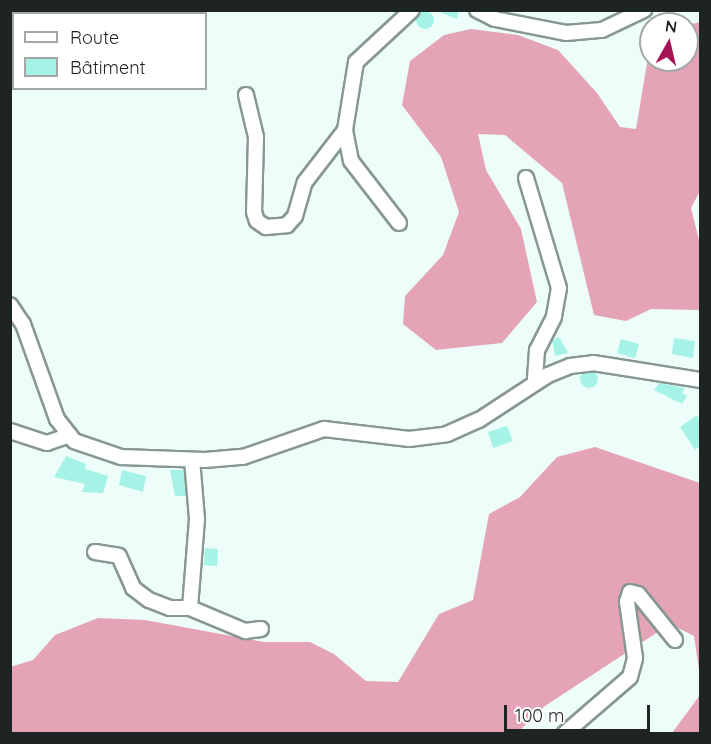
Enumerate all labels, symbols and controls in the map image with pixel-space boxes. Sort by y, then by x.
legend [12,12,207,90]
north arrow [639,12,699,72]
text: N [664,15,678,37]
text: Route [70,26,119,49]
text: Bâtiment [70,56,146,79]
scale bar [507,693,652,731]
text: 100 m [515,704,564,727]

